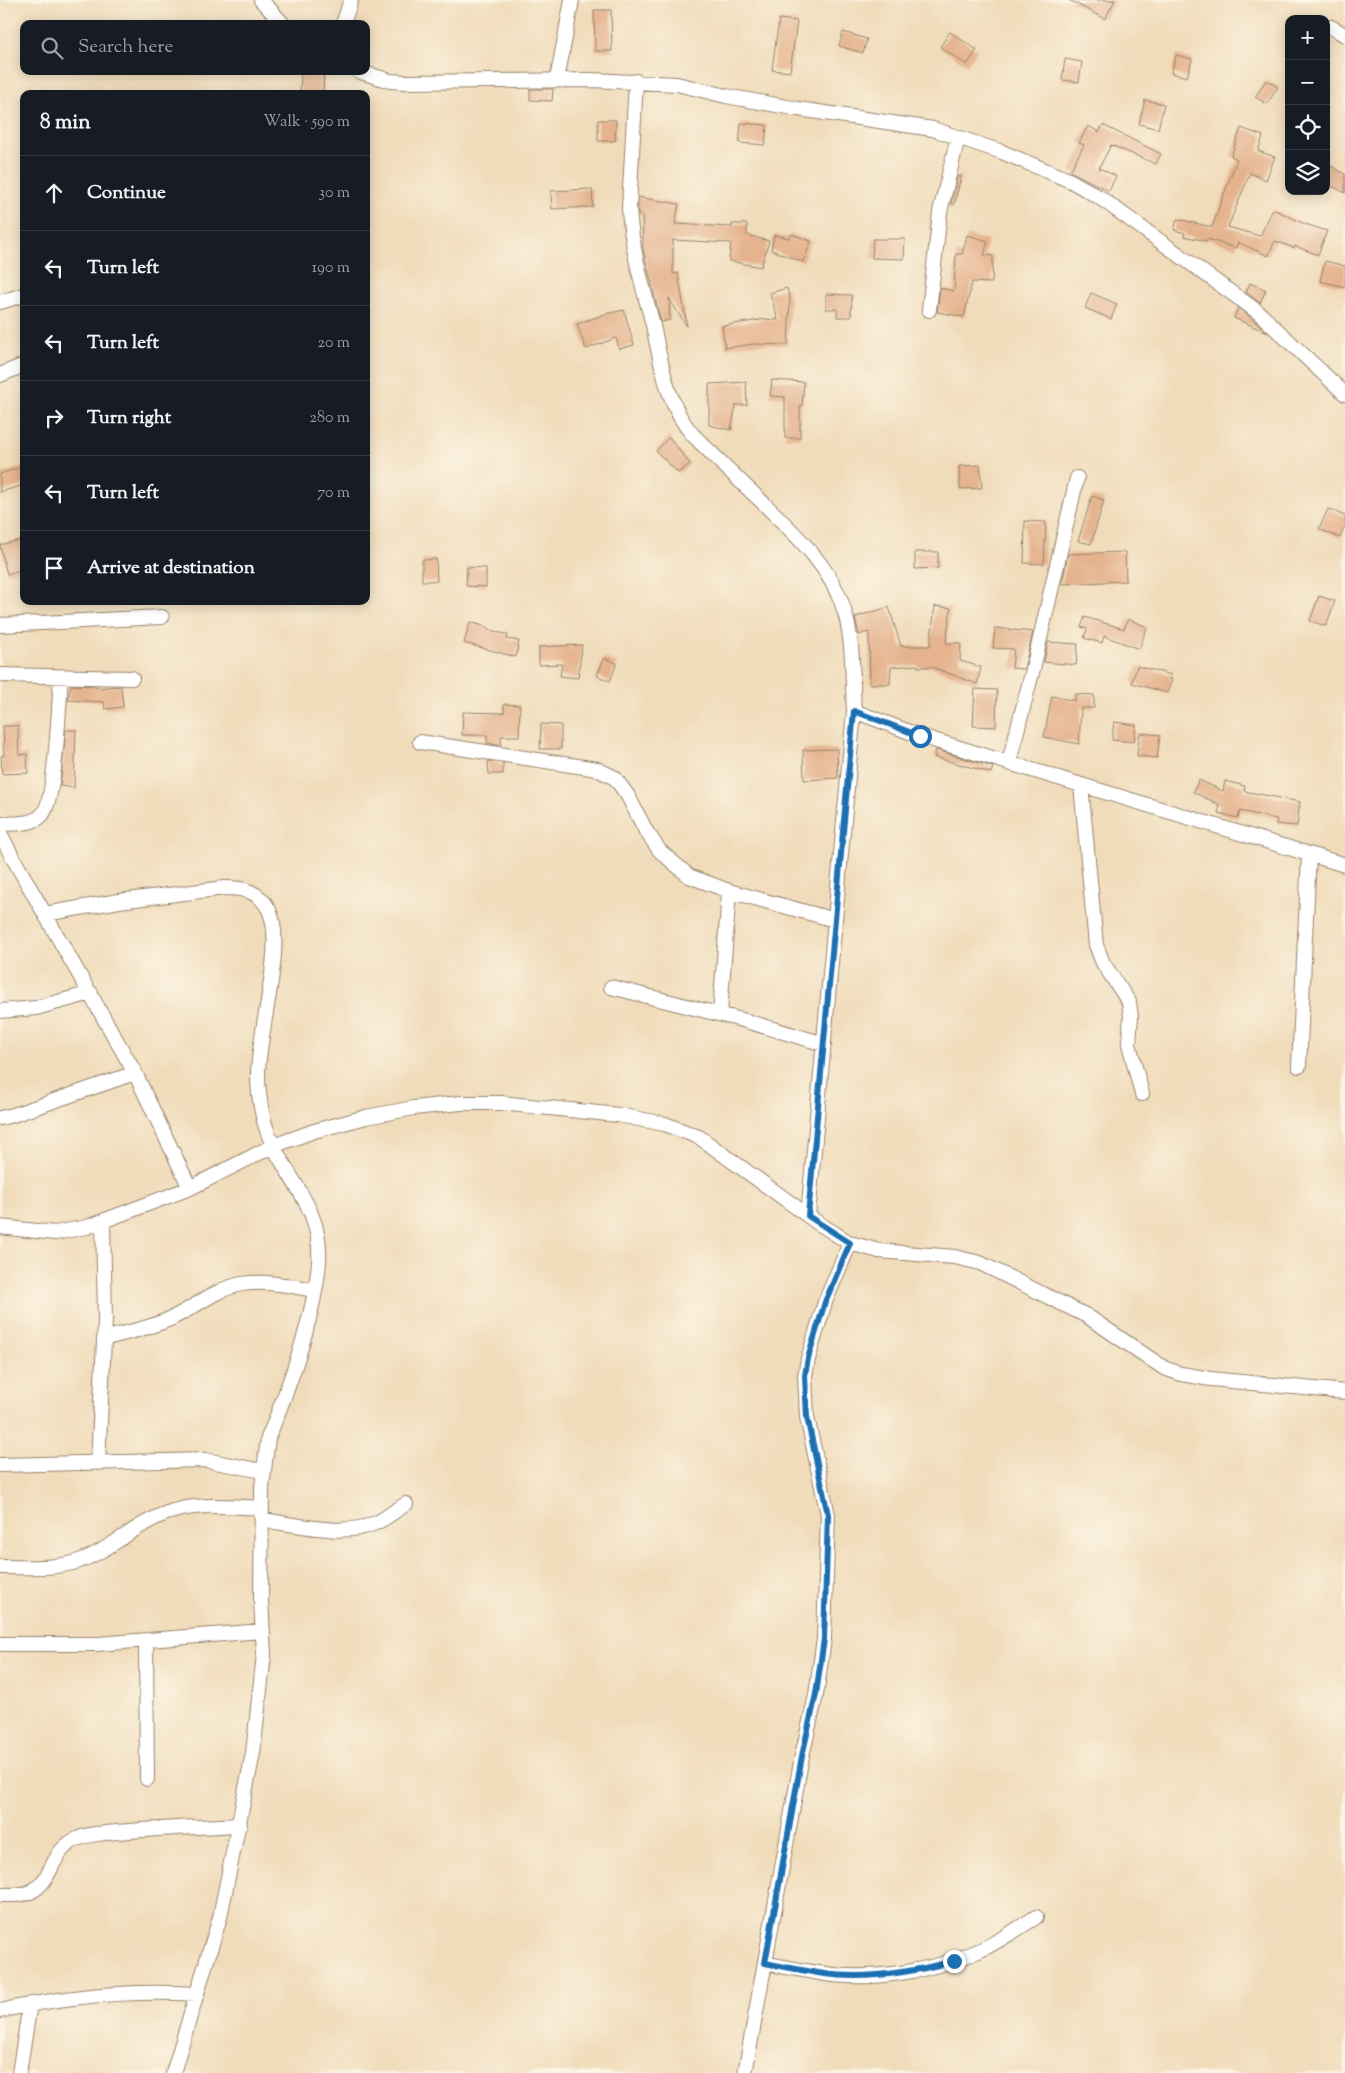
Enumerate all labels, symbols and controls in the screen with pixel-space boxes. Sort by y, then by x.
map controls [1285,15,1330,195]
button: + [1285,15,1330,60]
search box [20,20,370,75]
icon: search [38,34,66,62]
text: Search here [78,34,173,61]
button: − [1285,60,1330,105]
button: locate [1285,105,1330,150]
text: 8 min [40,108,91,138]
text: Walk · 590 m [263,111,350,134]
button: layers [1285,150,1330,195]
icon: ahead [40,179,68,207]
text: Continue [87,180,166,207]
text: 30 m [319,182,350,205]
icon: left [40,254,68,282]
text: Turn left [87,255,159,282]
text: 190 m [312,257,350,280]
icon: left [40,329,68,357]
text: Turn left [87,330,159,357]
text: 20 m [317,332,350,355]
icon: right [40,404,68,432]
text: Turn right [87,405,171,432]
text: 280 m [309,407,350,430]
icon: left [40,479,68,507]
text: Turn left [87,480,159,507]
text: 70 m [317,482,350,505]
icon: arrive [40,554,68,582]
text: Arrive at destination [87,555,255,582]
route start [909,725,932,748]
route end [943,1950,966,1973]

